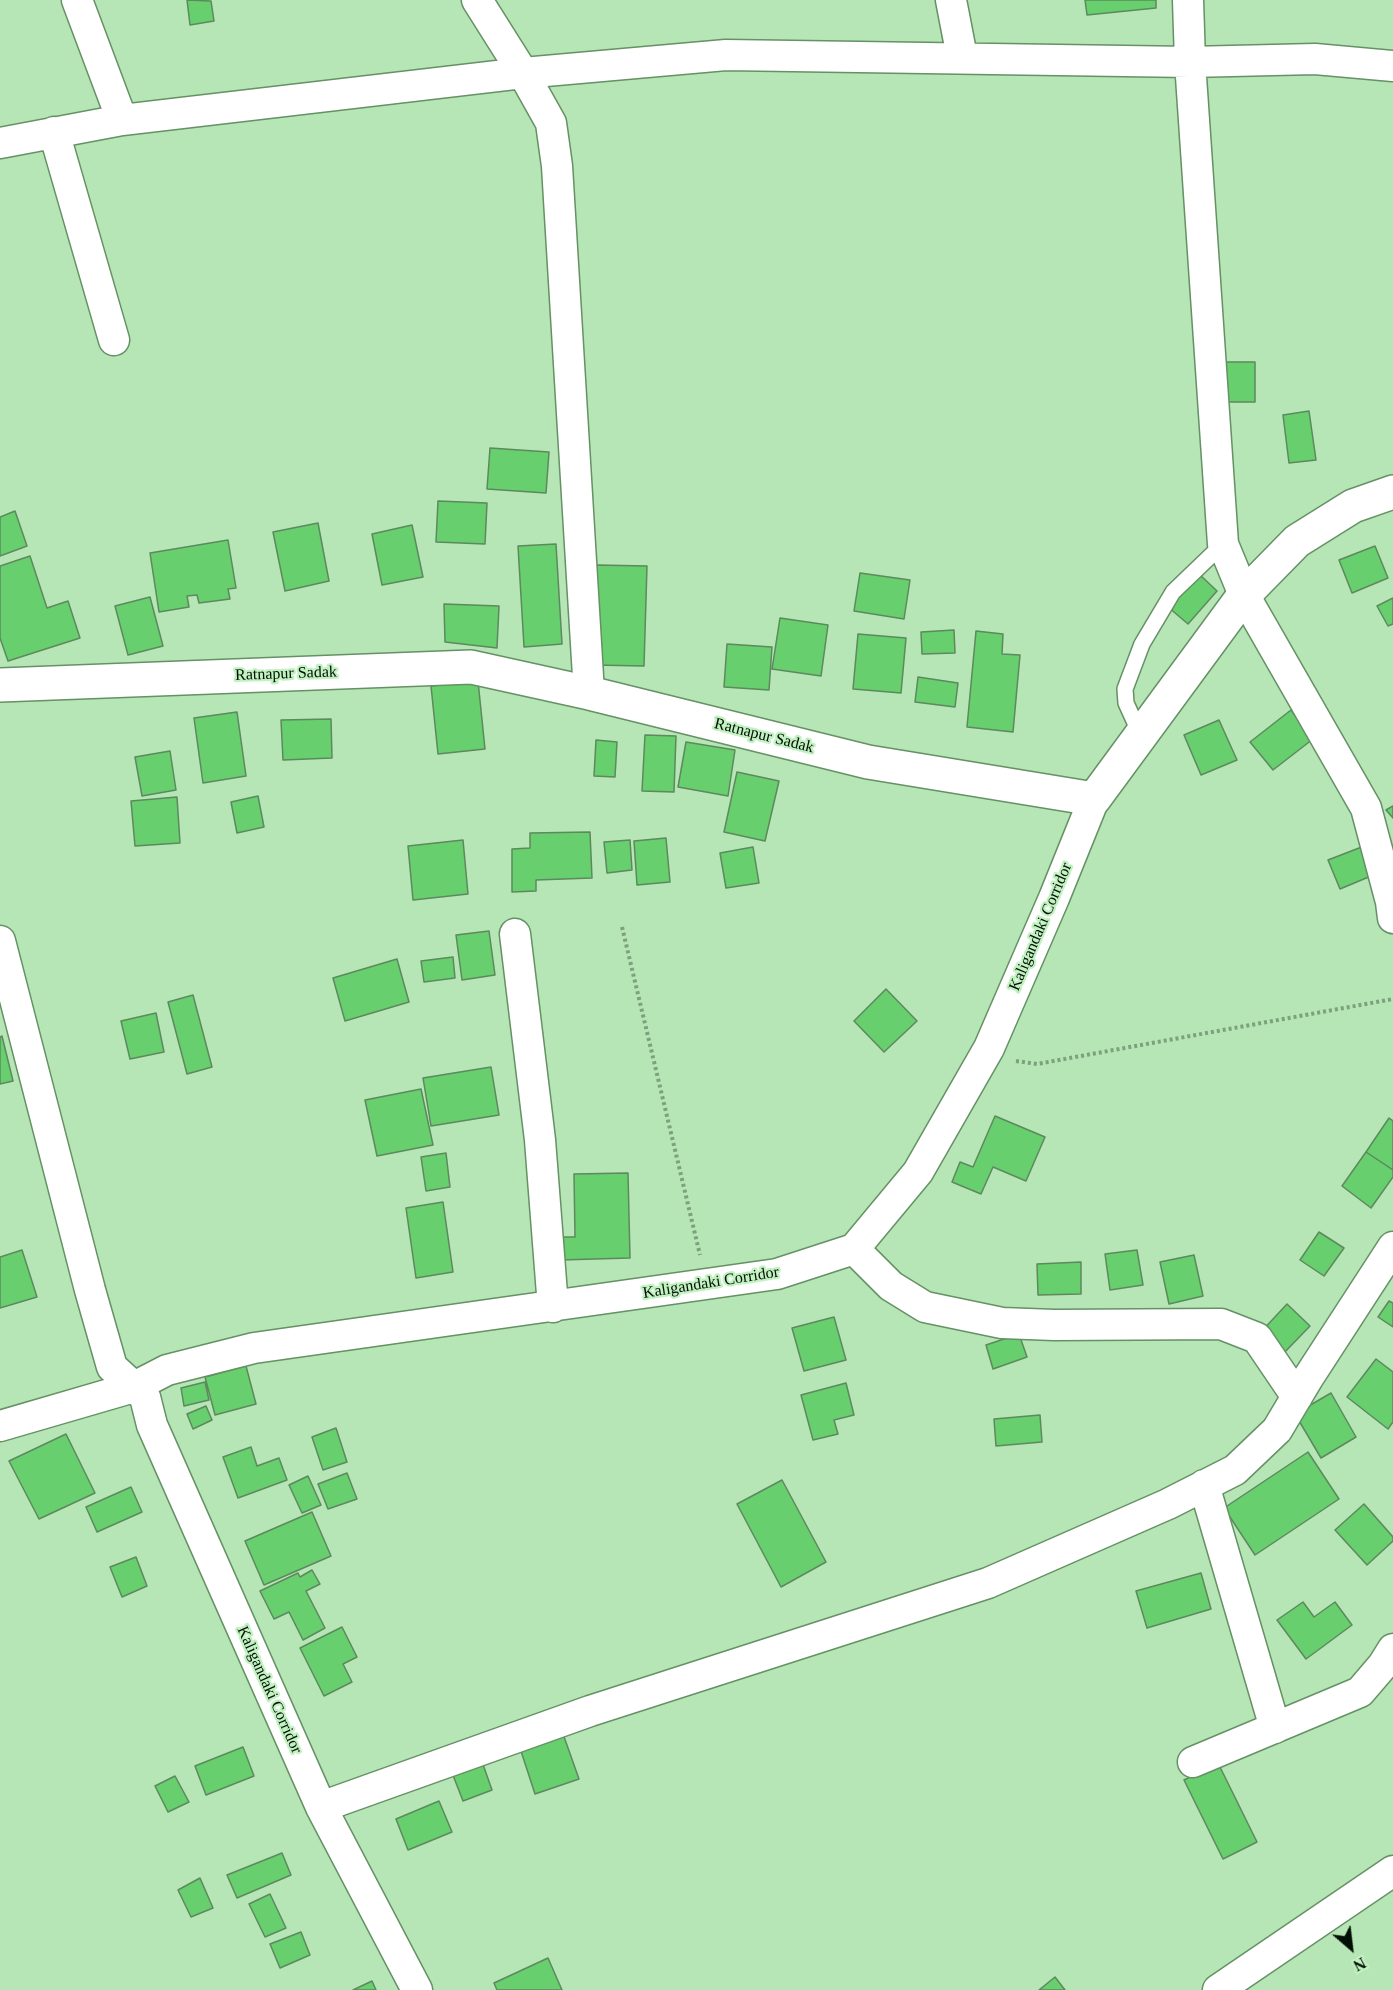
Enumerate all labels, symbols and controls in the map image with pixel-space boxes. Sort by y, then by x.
street label: Ratnapur Sadak [235,663,337,685]
street label: Ratnapur Sadak [712,714,816,758]
street label: Kaligandaki Corridor [1005,860,1077,994]
street label: Kaligandaki Corridor [642,1263,780,1303]
street label: Kaligandaki Corridor [232,1623,306,1757]
north arrow [1321,1918,1381,1978]
text: N [1351,1954,1369,1975]

